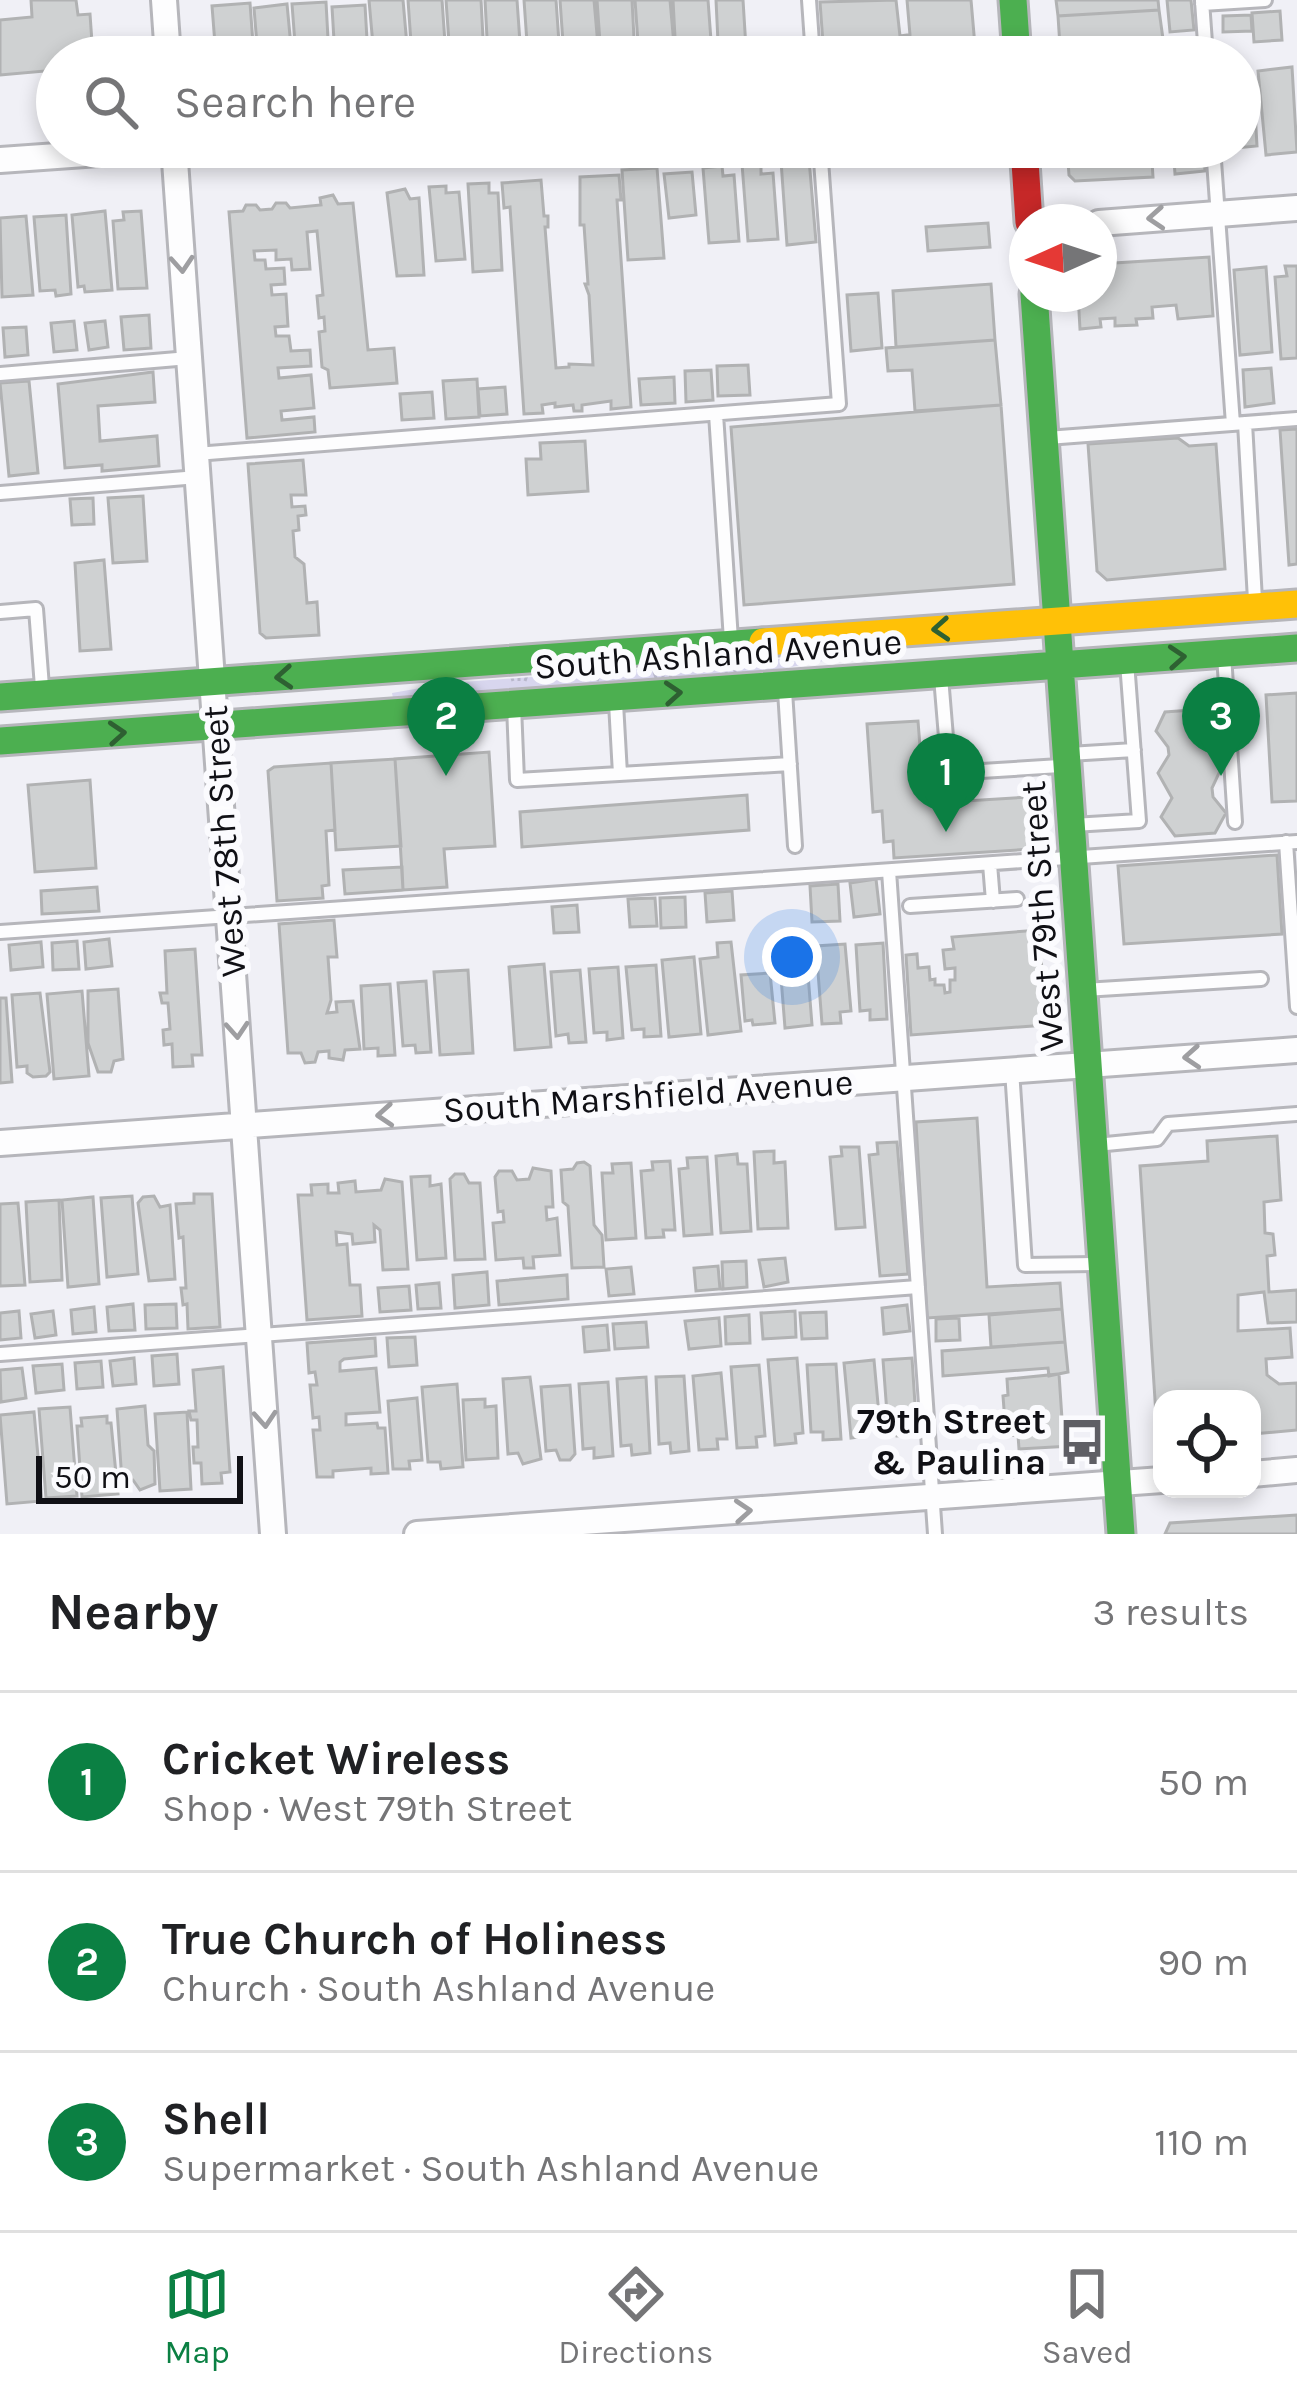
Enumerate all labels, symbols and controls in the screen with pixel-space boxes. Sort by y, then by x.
search box [36,36,1261,168]
icon: search [78,69,144,135]
text: Search here [174,76,416,128]
north arrow [1009,204,1117,312]
one-way arrow [1146,205,1165,231]
one-way arrow [169,255,195,274]
one-way arrow [931,616,950,642]
street label: South Ashland Avenue [533,620,903,688]
one-way arrow [1168,645,1187,671]
one-way arrow [274,663,293,689]
pin: 2 [407,677,485,776]
pin: 3 [1182,677,1260,776]
one-way arrow [664,681,683,707]
street label: West 78th Street [194,704,254,978]
one-way arrow [108,721,127,747]
pin: 1 [907,733,985,832]
street label: West 79th Street [1012,779,1072,1053]
your location [762,927,822,987]
one-way arrow [224,1021,250,1040]
one-way arrow [1183,1044,1202,1070]
street label: South Marshfield Avenue [442,1061,854,1131]
one-way arrow [375,1102,394,1128]
map controls [1153,1390,1261,1498]
button: locate [1153,1390,1261,1498]
place label: 79th Street & Paulina [857,1400,1046,1483]
one-way arrow [251,1410,277,1429]
bus stop icon: 79th Street & Paulina [1057,1417,1107,1467]
scale bar [36,1450,243,1503]
text: 50 m [54,1458,131,1496]
one-way arrow [734,1498,753,1524]
text: Nearby [48,1582,218,1642]
text: 3 results [1092,1589,1249,1635]
text: Cricket Wireless [162,1733,510,1785]
text: 1 [80,1759,94,1805]
text: 50 m [1158,1759,1249,1805]
text: Shop · West 79th Street [162,1785,572,1831]
text: True Church of Holiness [162,1913,667,1965]
text: 2 [75,1939,99,1985]
text: 90 m [1157,1939,1249,1985]
text: Church · South Ashland Avenue [162,1965,715,2011]
text: Shell [162,2093,270,2145]
text: 3 [75,2119,99,2165]
text: 110 m [1154,2119,1249,2165]
text: Supermarket · South Ashland Avenue [162,2145,819,2191]
tab: Map [164,2261,230,2371]
tab: Directions [558,2261,713,2371]
tab: Saved [1042,2261,1133,2371]

